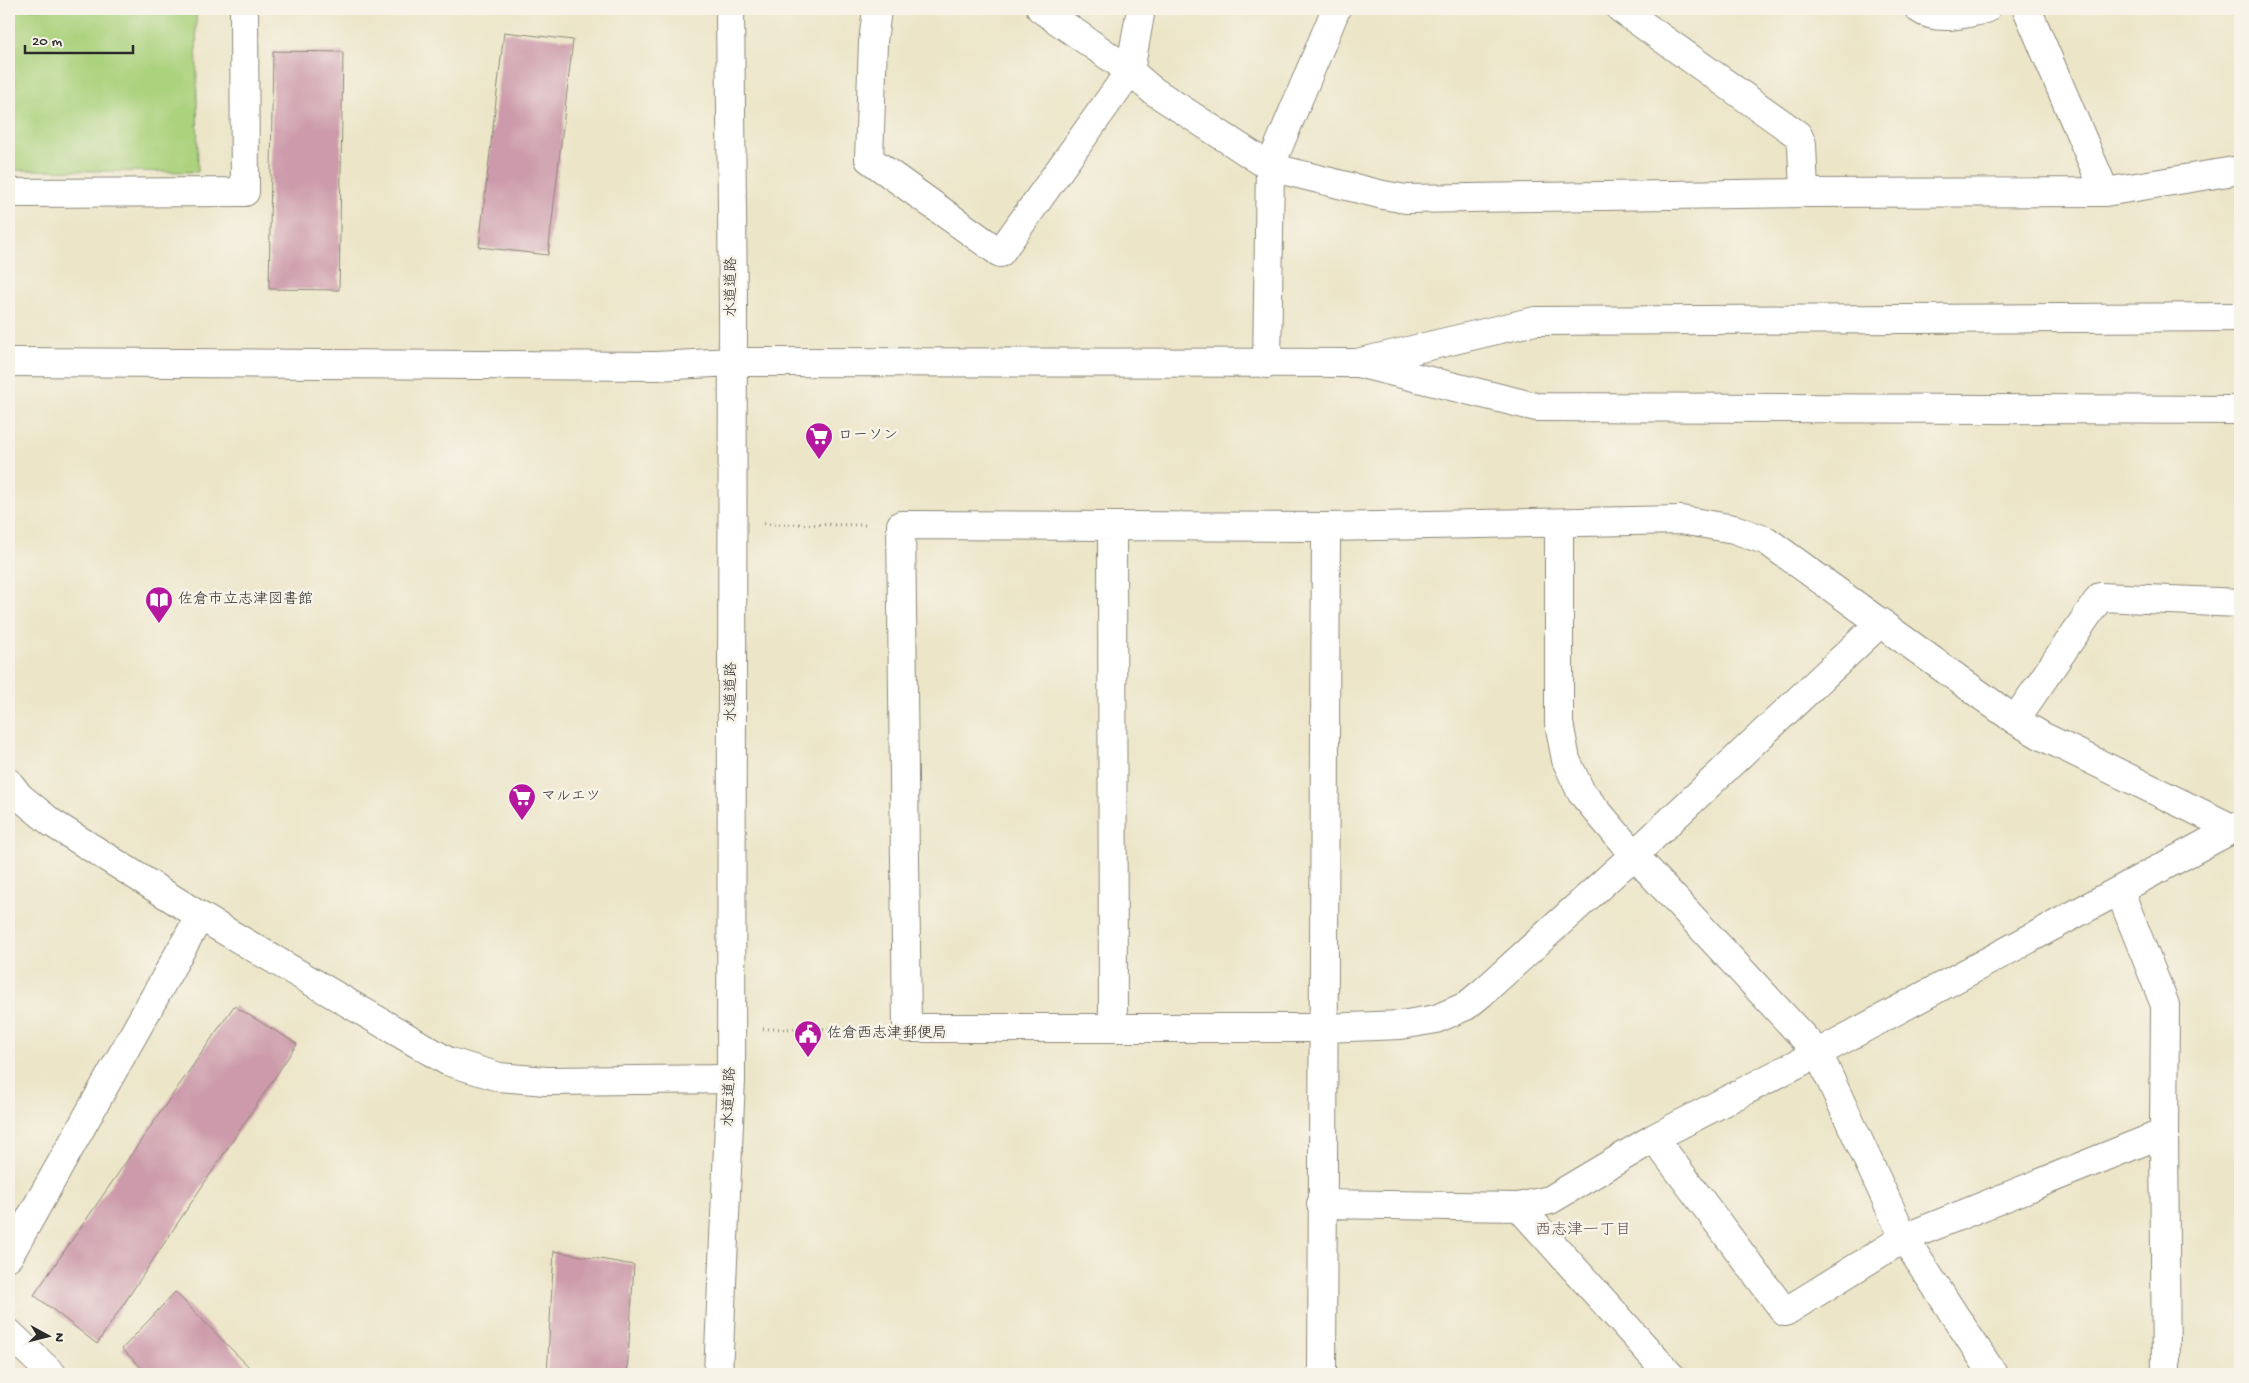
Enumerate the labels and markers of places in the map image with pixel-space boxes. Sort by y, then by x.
supermarket icon: ローソン [804,421,834,460]
place label: ローソン [838,427,898,445]
library icon: 佐倉市立志津図書館 [144,585,174,624]
place label: 佐倉市立志津図書館 [178,590,313,609]
supermarket icon: マルエツ [507,782,537,821]
place label: マルエツ [541,788,601,806]
public building icon: 佐倉西志津郵便局 [793,1019,823,1058]
place label: 佐倉西志津郵便局 [827,1024,947,1043]

